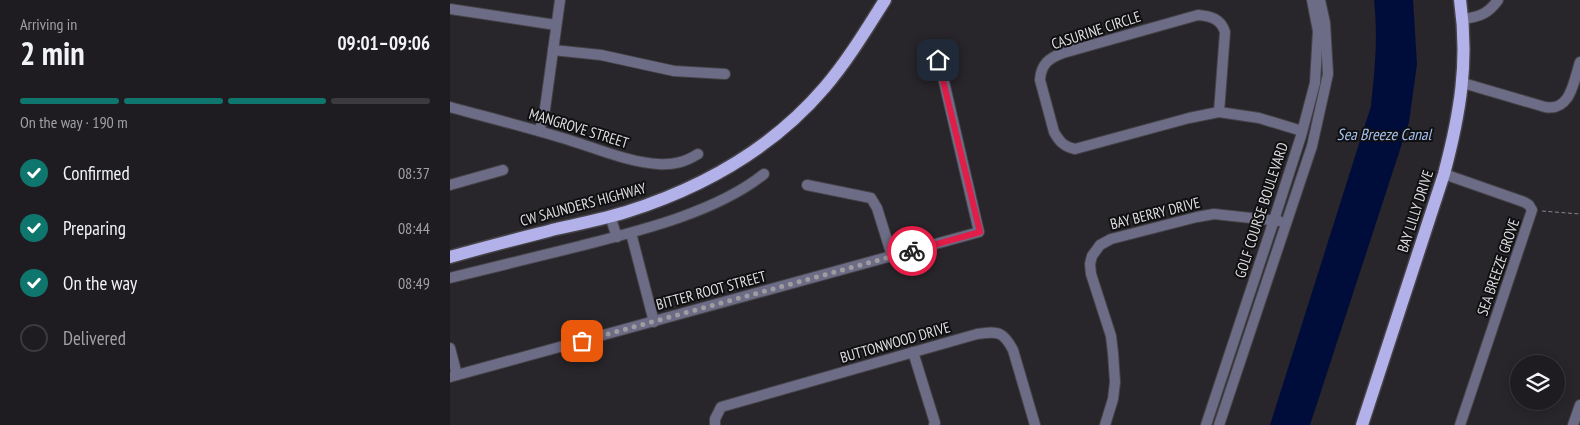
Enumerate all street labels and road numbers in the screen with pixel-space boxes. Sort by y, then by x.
street label: CASURINE CIRCLE [1049,7,1143,53]
street label: MANGROVE STREET [527,104,631,152]
street label: GOLF COURSE BOULEVARD [1230,140,1292,280]
street label: BAY LILLY DRIVE [1393,167,1437,255]
street label: CW SAUNDERS HIGHWAY [518,178,648,230]
street label: BAY BERRY DRIVE [1108,193,1202,233]
street label: SEA BREEZE GROVE [1473,216,1523,318]
street label: BITTER ROOT STREET [654,266,768,314]
street label: BUTTONWOOD DRIVE [838,317,952,367]

